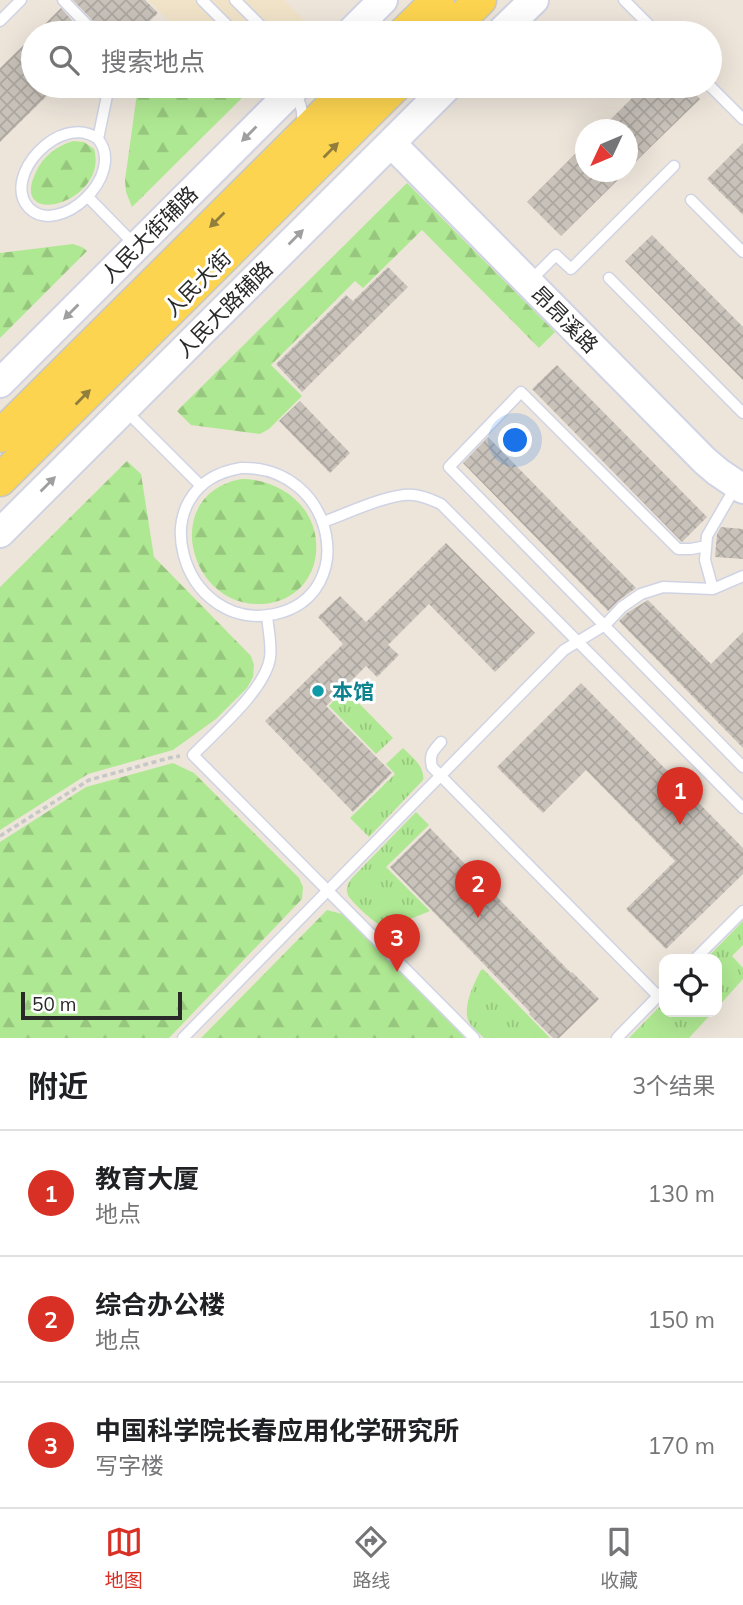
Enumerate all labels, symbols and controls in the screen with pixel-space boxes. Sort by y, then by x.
search box [21,21,722,98]
icon: search [45,41,83,79]
text: 搜索地点 [101,45,205,78]
north arrow [575,119,638,182]
one-way arrow [241,126,257,142]
one-way arrow [322,141,339,158]
street label: 人民大街辅路 [96,181,202,287]
one-way arrow [208,212,225,229]
one-way arrow [287,230,304,246]
street label: 人民大街 [158,244,236,322]
street label: 人民大路辅路 [170,255,278,363]
street label: 昂昂溪路 [526,280,604,358]
one-way arrow [63,303,79,320]
one-way arrow [75,389,91,405]
your location [498,423,532,457]
one-way arrow [40,476,57,493]
place label: 本馆 [332,678,374,704]
marker: 本馆 [310,683,326,699]
pin: 1 [657,767,703,825]
pin: 2 [455,860,501,918]
pin: 3 [374,914,420,972]
map controls [659,954,722,1017]
button: locate [659,954,722,1017]
scale bar [21,989,182,1021]
text: 50 m [32,992,76,1016]
text: 附近 [28,1067,88,1105]
text: 3个结果 [632,1071,715,1100]
text: 教育大厦 [95,1162,199,1195]
text: 1 [44,1179,58,1208]
text: 130 m [647,1179,715,1208]
text: 地点 [95,1199,141,1228]
text: 综合办公楼 [95,1288,225,1321]
text: 2 [44,1305,58,1334]
text: 150 m [647,1305,715,1334]
text: 地点 [95,1325,141,1354]
text: 中国科学院长春应用化学研究所 [95,1414,459,1447]
text: 3 [44,1431,58,1460]
text: 170 m [647,1431,715,1460]
text: 写字楼 [95,1451,164,1480]
tab: 地图 [105,1523,143,1592]
tab: 路线 [352,1523,390,1592]
tab: 收藏 [600,1523,638,1592]

